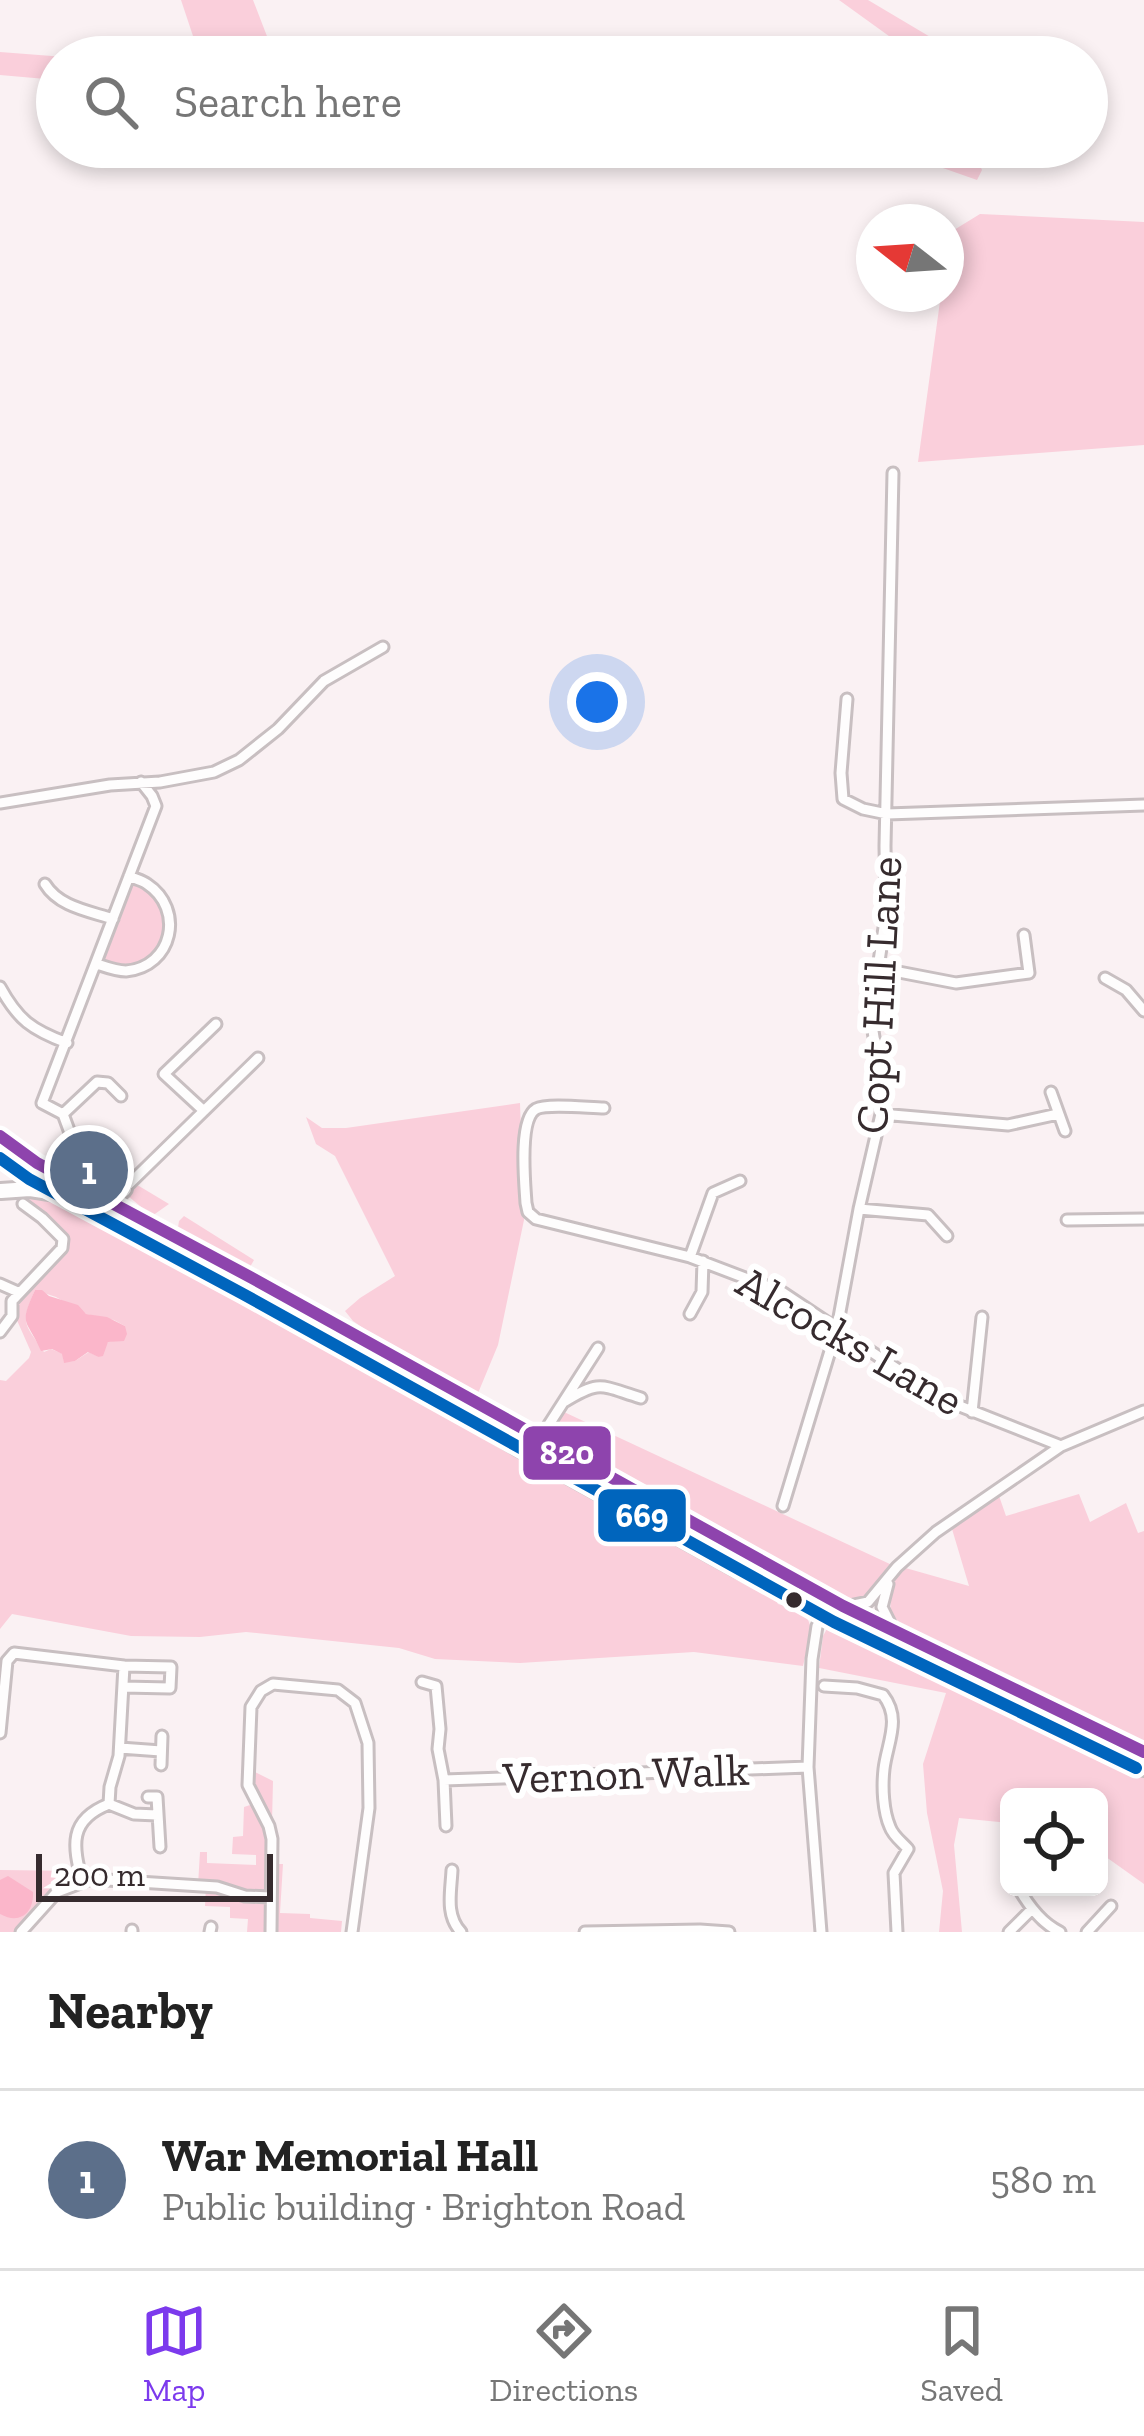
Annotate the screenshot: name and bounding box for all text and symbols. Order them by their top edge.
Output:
search box [36,36,1108,168]
icon: search [78,69,144,135]
text: Search here [174,75,402,129]
north arrow [856,204,964,312]
your location [567,672,627,732]
street label: Copt Hill Lane [845,855,913,1135]
pin: 1 [50,1125,128,1215]
street label: Alcocks Lane [727,1255,973,1427]
line badge: 820 [521,1424,613,1482]
text: 820 [540,1433,594,1472]
line badge: 669 [596,1487,688,1544]
text: 669 [615,1496,669,1535]
unlabelled marker [783,1589,805,1611]
street label: Vernon Walk [501,1743,750,1805]
map controls [1000,1788,1108,1896]
button: locate [1000,1788,1108,1896]
scale bar [36,1848,273,1901]
text: 200 m [54,1855,145,1894]
text: Nearby [48,1980,213,2041]
text: War Memorial Hall [162,2129,538,2183]
text: 1 [79,2156,95,2203]
text: 580 m [990,2156,1096,2203]
text: Public building · Brighton Road [162,2183,685,2230]
tab: Map [141,2298,207,2409]
tab: Directions [489,2298,638,2409]
tab: Saved [920,2298,1003,2409]

